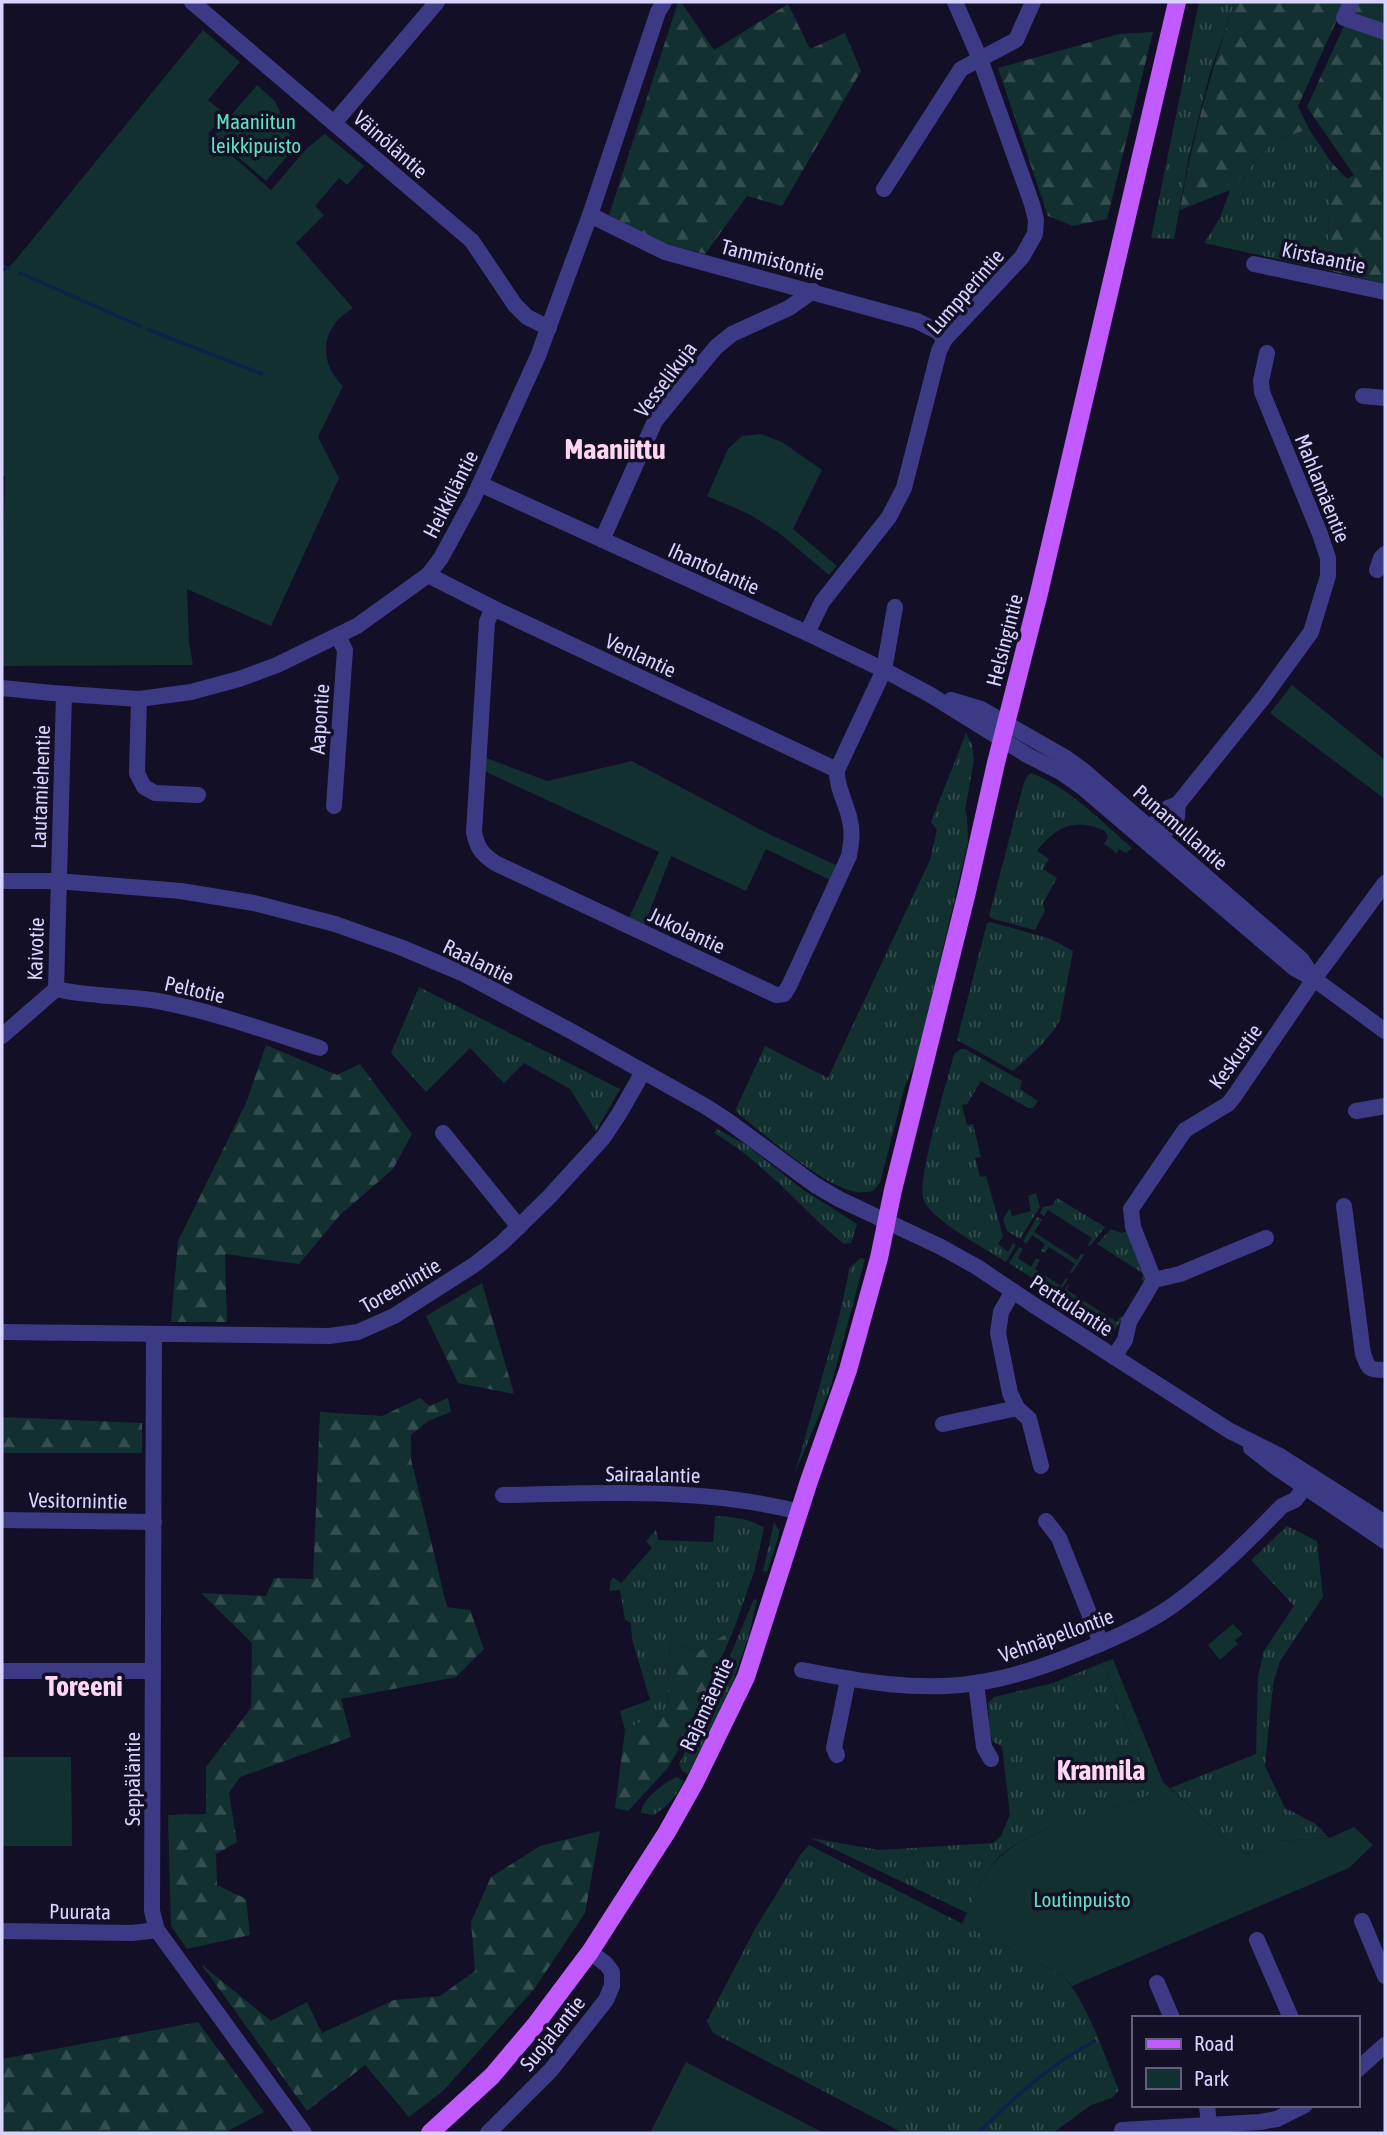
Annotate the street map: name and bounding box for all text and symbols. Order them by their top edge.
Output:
street label: Väinöläntie [349,105,433,183]
park label: Maaniitun leikkipuisto [211,109,301,157]
street label: Tammistontie [719,234,827,284]
street label: Kirstaantie [1280,236,1368,278]
street label: Lumpperintie [922,244,1008,338]
street label: Vesselikuja [629,337,701,421]
street label: Mahlamäentie [1290,430,1356,546]
district label: Maaniittu [565,433,665,465]
street label: Heikkiläntie [418,446,482,542]
street label: Ihantolantie [665,537,763,599]
street label: Helsingintie [981,591,1027,689]
street label: Venlantie [602,628,680,682]
street label: Aapontie [305,683,333,755]
street label: Lautamiehentie [26,725,54,849]
street label: Punamullantie [1129,780,1233,874]
street label: Jukolantie [645,902,729,958]
street label: Kaivotie [22,917,48,981]
street label: Raalantie [440,934,518,988]
street label: Peltotie [162,970,228,1008]
street label: Keskustie [1204,1019,1266,1093]
street label: Toreenintie [356,1252,444,1318]
street label: Perttulantie [1026,1269,1118,1341]
street label: Sairaalantie [605,1461,701,1487]
street label: Vesitornintie [28,1487,128,1513]
street label: Vehnäpellontie [995,1603,1117,1667]
street label: Rajamäentie [674,1654,738,1754]
district label: Toreeni [45,1670,123,1702]
street label: Seppäläntie [120,1732,144,1826]
district label: Krannila [1057,1754,1145,1786]
park label: Loutinpuisto [1033,1887,1131,1911]
street label: Puurata [49,1898,111,1924]
street label: Suojalantie [515,1991,589,2075]
legend [1132,2016,1359,2107]
text: Road [1194,2031,1234,2055]
text: Park [1194,2066,1229,2090]

